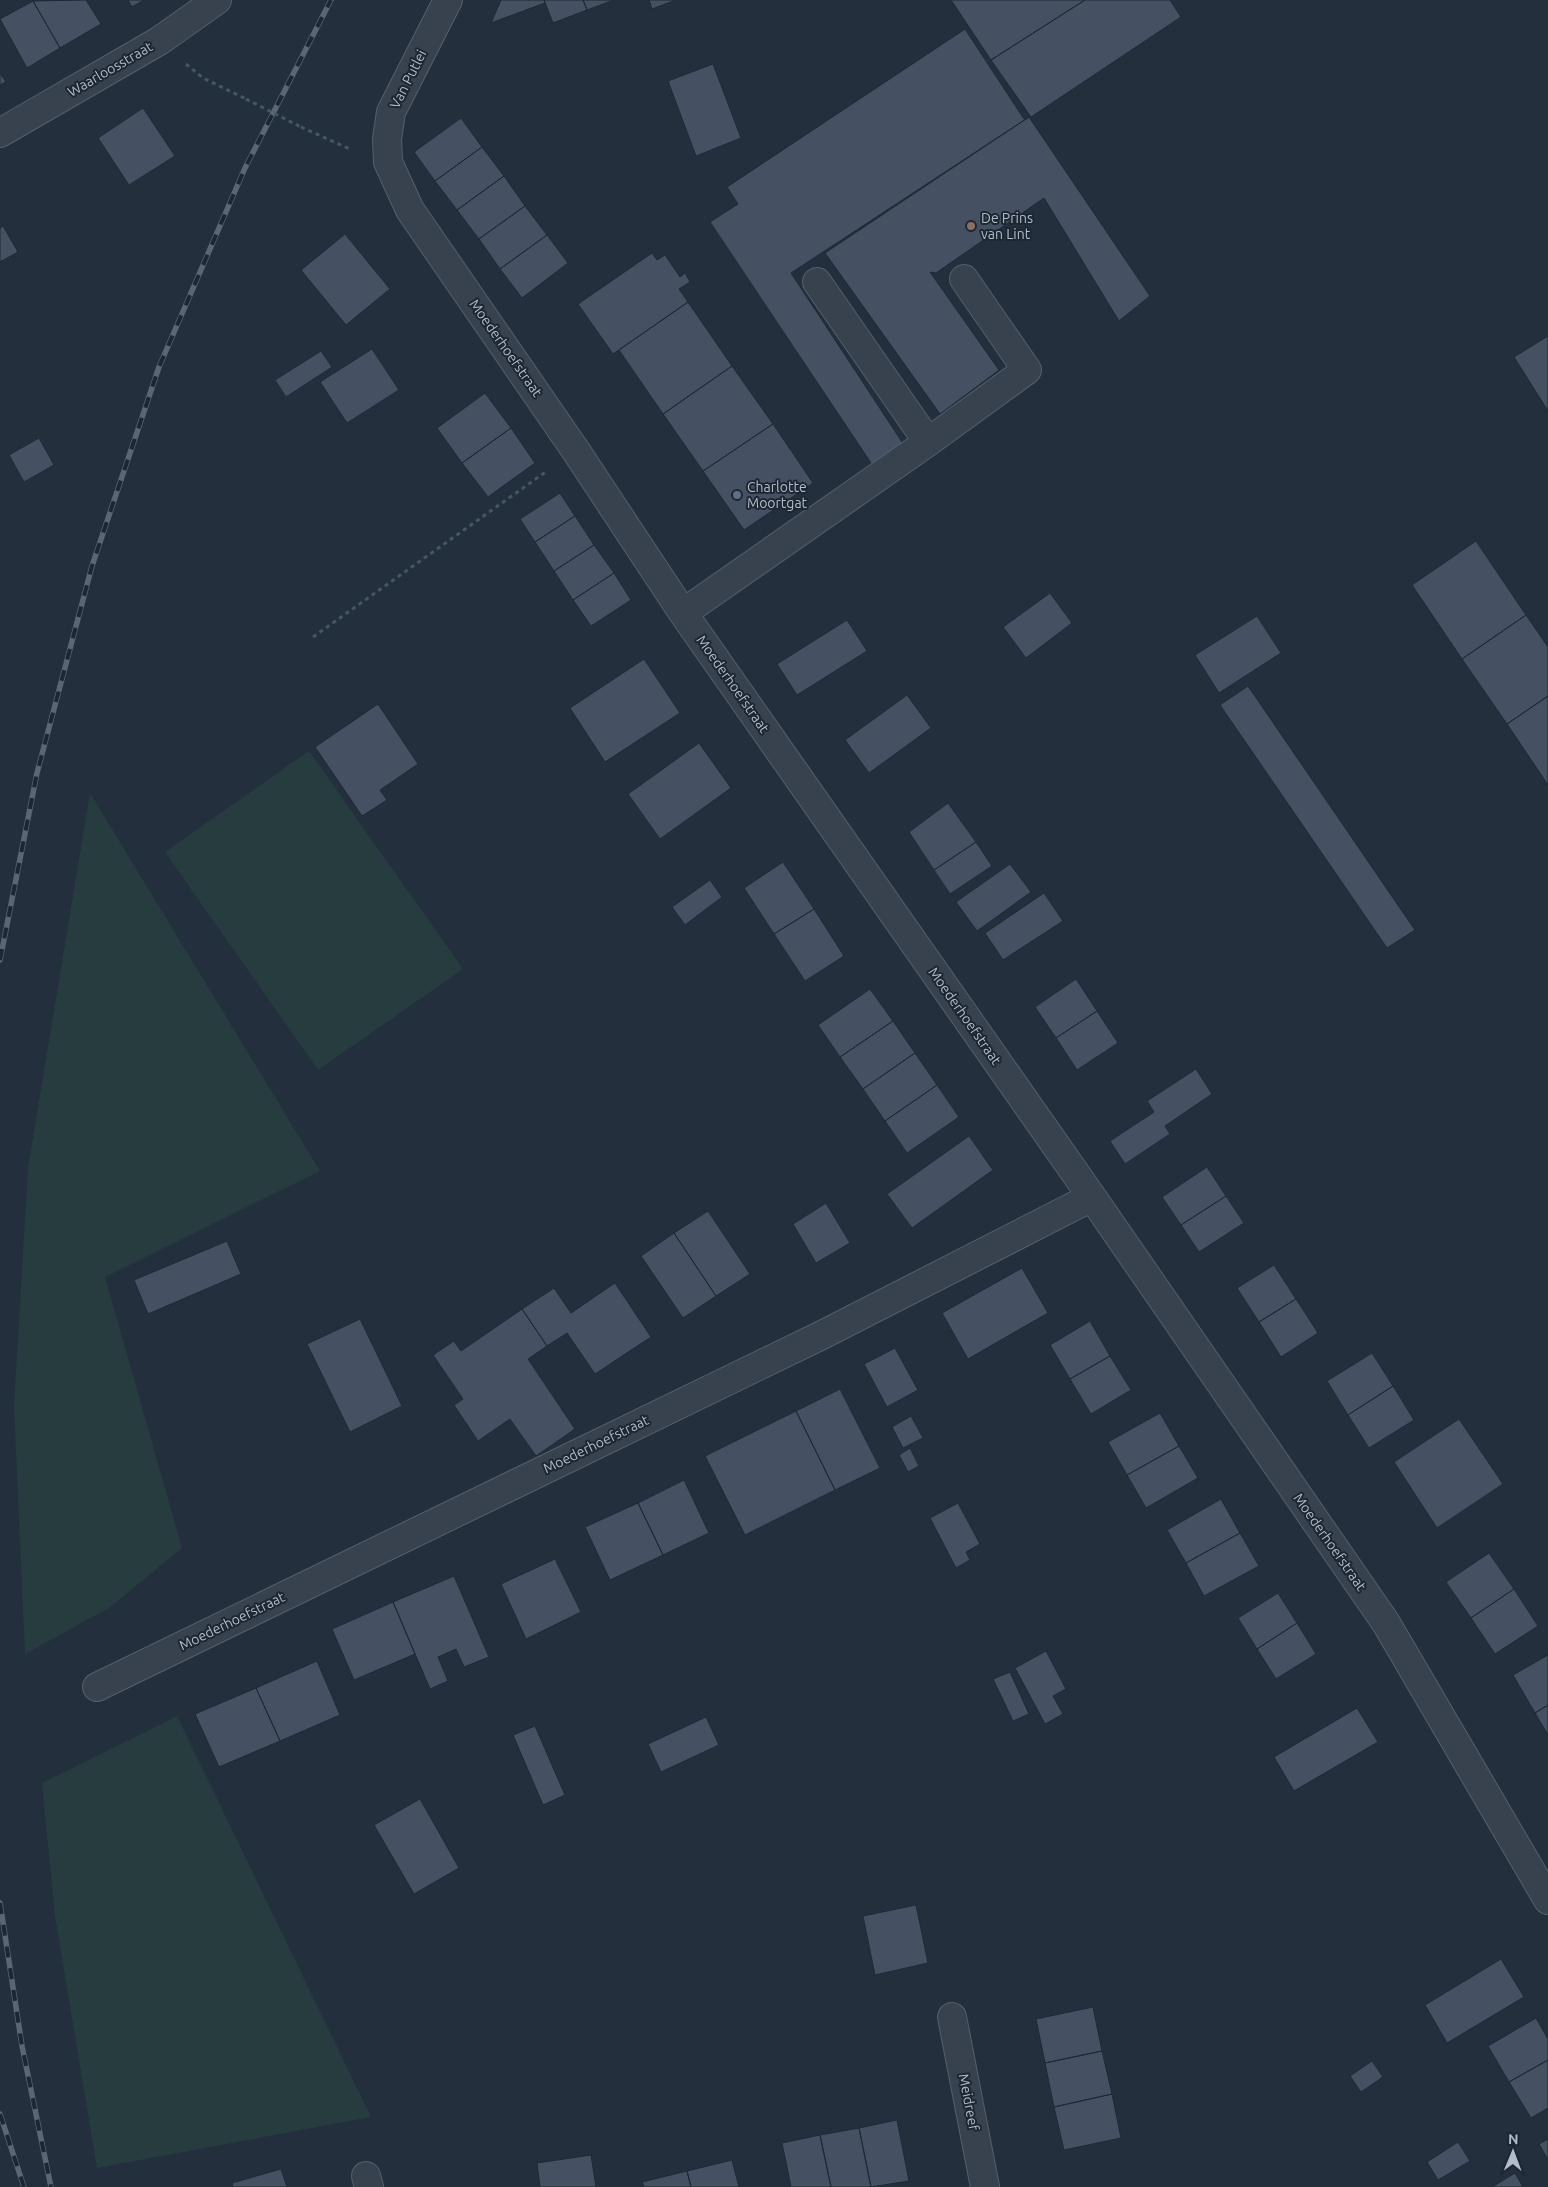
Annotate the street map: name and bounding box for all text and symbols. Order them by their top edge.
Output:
street label: Waarloosstraat [65,38,156,100]
street label: Van Putlei [386,47,430,111]
place label: De Prins van Lint [981,210,1033,242]
marker: De Prins van Lint [965,220,977,232]
street label: Moederhoefstraat [466,296,546,400]
place label: Charlotte Moortgat [747,479,808,511]
marker: Charlotte Moortgat [731,489,743,501]
street label: Moederhoefstraat [693,632,773,736]
street label: Moederhoefstraat [925,964,1005,1068]
street label: Moederhoefstraat [541,1411,652,1476]
street label: Moederhoefstraat [1290,1490,1370,1594]
street label: Moederhoefstraat [177,1588,288,1653]
street label: Meidreef [956,2072,982,2132]
north arrow [1488,2127,1538,2177]
text: N [1508,2131,1519,2147]

